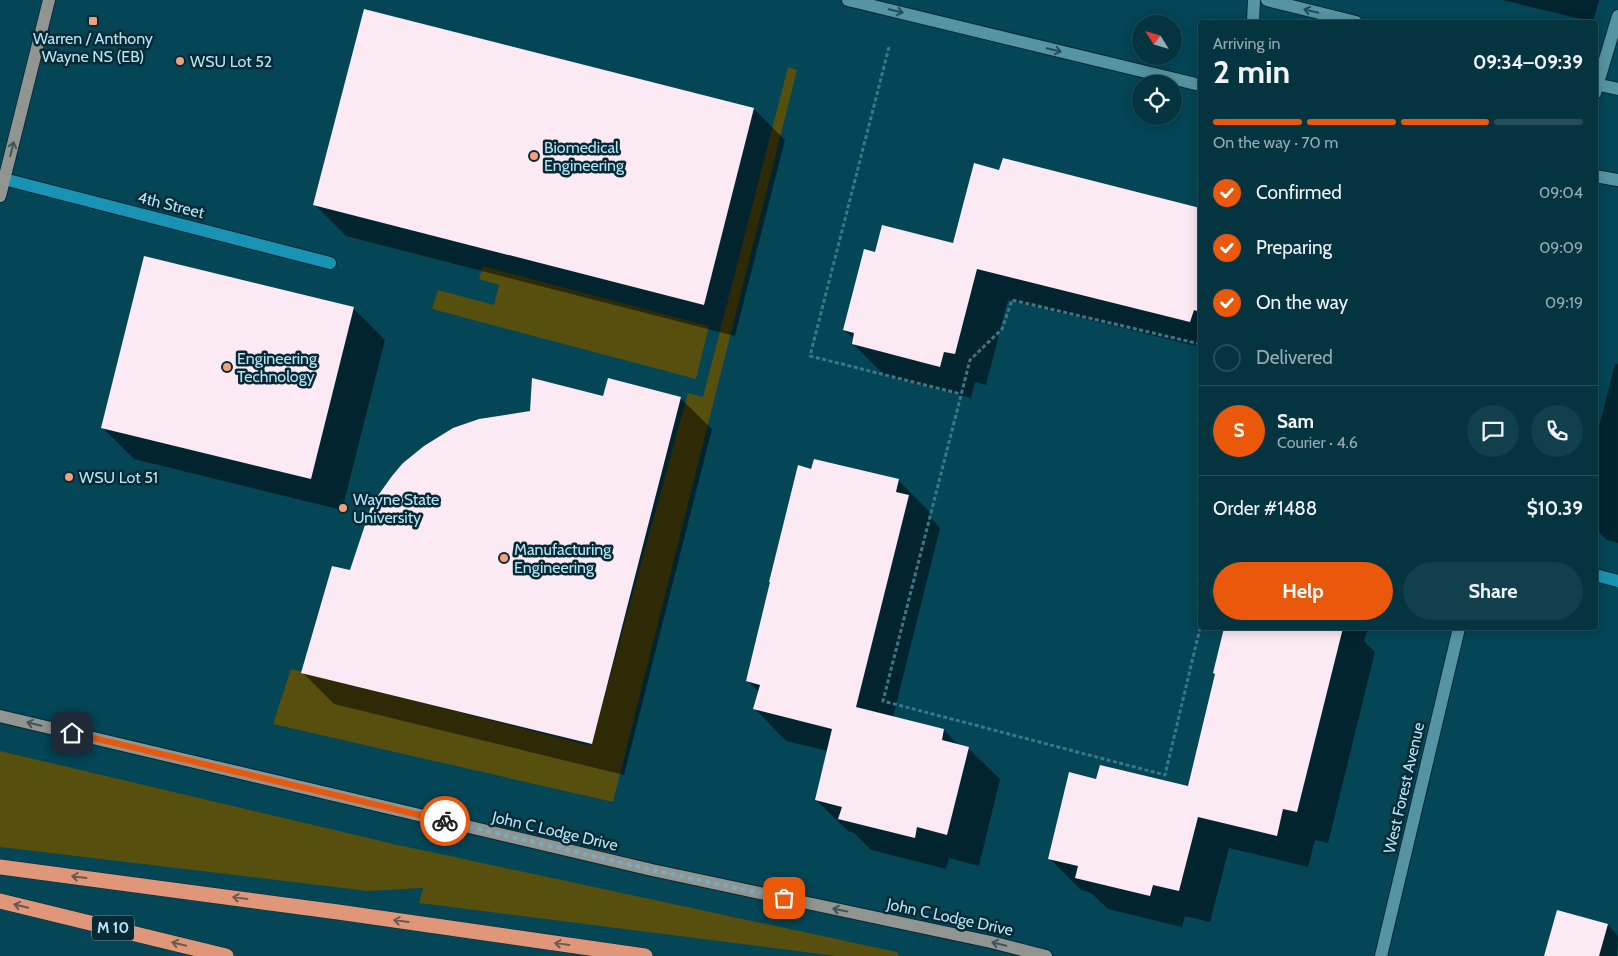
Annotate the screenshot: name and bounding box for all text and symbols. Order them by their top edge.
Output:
one-way arrow [1304,6,1320,15]
one-way arrow [887,7,903,16]
marker: Warren / Anthony Wayne NS (EB) [87,15,99,27]
north arrow [1132,15,1182,65]
map controls [1132,15,1182,125]
place label: Warren / Anthony Wayne NS (EB) [33,29,153,66]
text: Arriving in [1213,34,1280,53]
one-way arrow [1045,46,1061,55]
text: 09:34–09:39 [1473,51,1583,74]
place label: WSU Lot 52 [190,52,272,71]
text: 2 min [1213,52,1290,91]
marker: WSU Lot 52 [174,55,186,67]
button: locate [1132,75,1182,125]
text: On the way · 70 m [1213,133,1338,152]
place label: Biomedical Engineering [544,138,625,175]
one-way arrow [8,141,17,157]
marker: Biomedical Engineering [528,150,540,162]
icon: check [1213,179,1241,207]
text: Confirmed [1256,181,1342,204]
text: 09:04 [1539,183,1583,202]
street label: 4th Street [136,188,207,223]
icon: check [1213,234,1241,262]
text: Preparing [1256,236,1332,259]
text: 09:09 [1539,238,1583,257]
icon: check [1213,289,1241,317]
text: On the way [1256,291,1348,314]
text: 09:19 [1545,293,1583,312]
text: Delivered [1256,346,1333,369]
place label: Engineering Technology [237,349,318,386]
marker: Engineering Technology [221,361,233,373]
button: chat [1467,405,1519,457]
button: phone [1531,405,1583,457]
text: Sam [1277,410,1314,433]
text: S [1233,419,1245,442]
text: Courier · 4.6 [1277,433,1358,452]
place label: WSU Lot 51 [79,468,158,487]
marker: WSU Lot 51 [63,471,75,483]
place label: Wayne State University [353,490,439,527]
text: Order #1488 [1213,497,1317,520]
text: $10.39 [1527,497,1583,520]
marker: Wayne State University [337,502,349,514]
place label: Manufacturing Engineering [514,540,612,577]
marker: Manufacturing Engineering [498,552,510,564]
button: Help [1213,562,1393,620]
button: Share [1403,562,1583,620]
pin [51,712,93,754]
one-way arrow [26,719,42,728]
icon: home [58,719,86,747]
street label: West Forest Avenue [1380,720,1428,856]
courier [420,796,470,846]
icon: bike [431,807,459,835]
street label: John C Lodge Drive [489,807,620,855]
one-way arrow [71,872,87,882]
pin [763,877,805,919]
icon: bag [770,884,798,912]
one-way arrow [232,893,248,903]
street label: John C Lodge Drive [884,894,1015,940]
one-way arrow [13,901,29,910]
one-way arrow [832,905,848,914]
one-way arrow [393,915,409,925]
road number: M 10 [92,916,134,940]
one-way arrow [171,939,187,949]
one-way arrow [554,939,570,949]
one-way arrow [991,939,1007,948]

